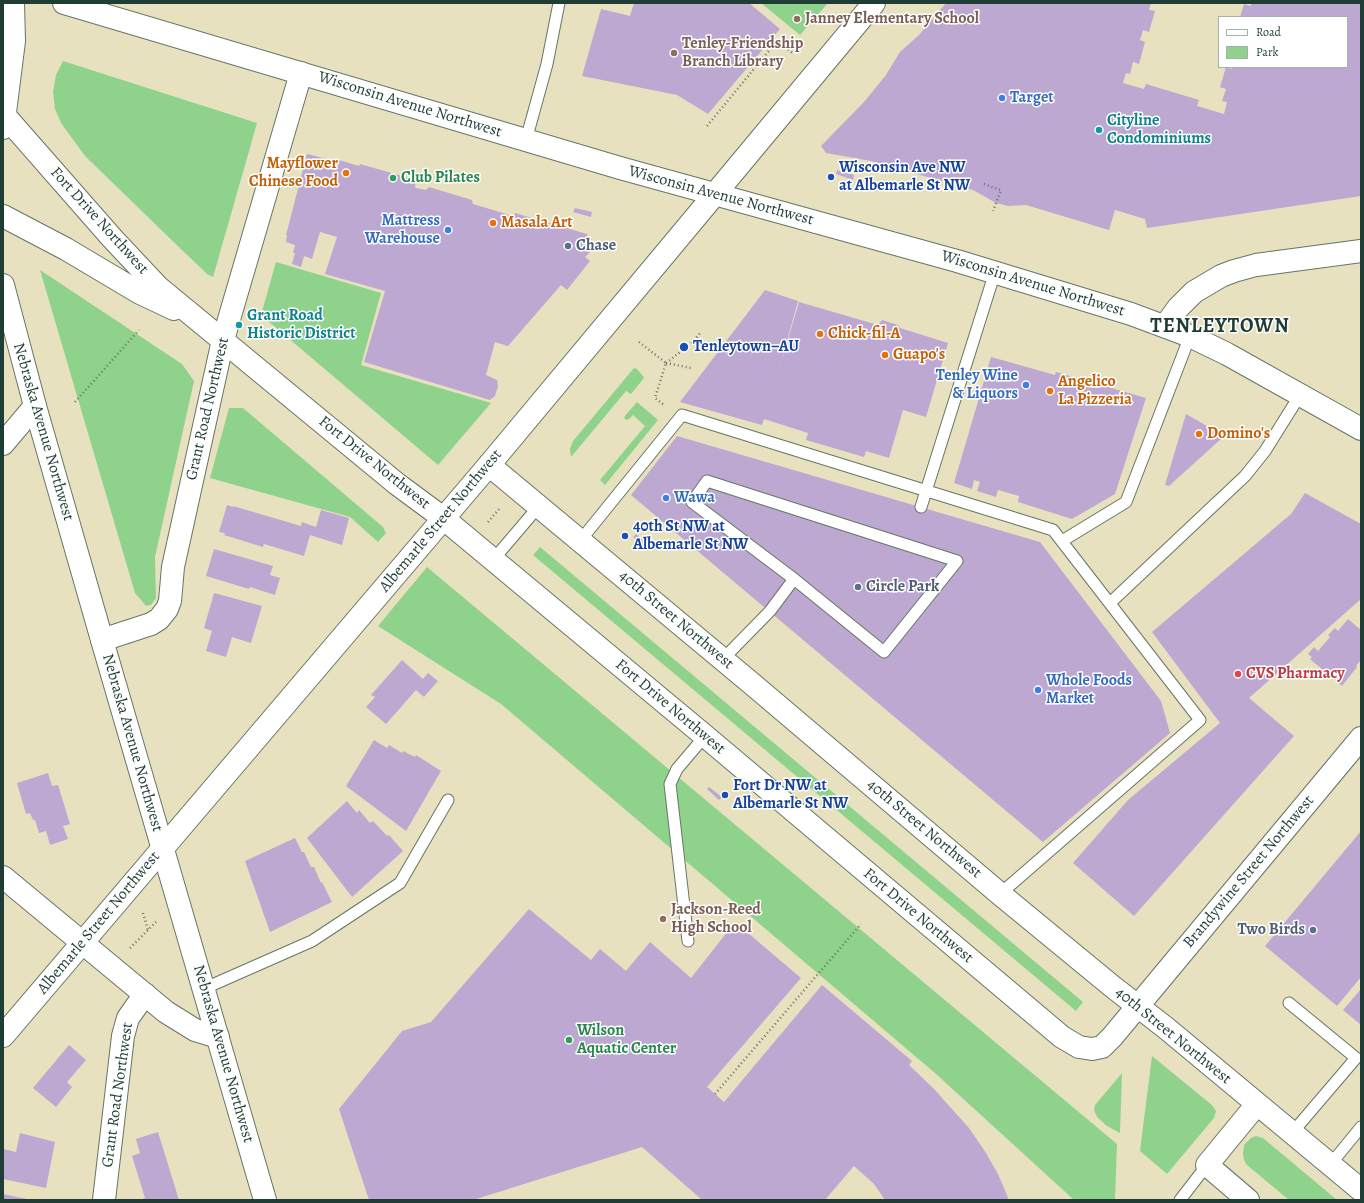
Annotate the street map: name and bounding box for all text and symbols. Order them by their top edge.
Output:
place label: Janney Elementary School [805,9,979,29]
marker: Janney Elementary School [792,14,802,24]
legend [1218,16,1348,68]
text: Road [1256,24,1281,40]
place label: Tenley-Friendship Branch Library [682,34,803,72]
text: Park [1256,44,1279,60]
marker: Tenley-Friendship Branch Library [669,48,679,58]
street label: Wisconsin Avenue Northwest [316,68,504,142]
place label: Target [1010,88,1054,108]
marker: Target [997,93,1007,103]
place label: Cityline Condominiums [1107,111,1211,149]
marker: Cityline Condominiums [1094,125,1104,135]
place label: Mayflower Chinese Food [249,154,338,192]
place label: Wisconsin Ave NW at Albemarle St NW [839,158,970,196]
street label: Wisconsin Avenue Northwest [626,162,816,230]
street label: Fort Drive Northwest [46,163,152,279]
marker: Mayflower Chinese Food [341,168,351,178]
place label: Club Pilates [401,168,480,188]
marker: Wisconsin Ave NW at Albemarle St NW [826,172,836,182]
marker: Club Pilates [388,173,398,183]
place label: Mattress Warehouse [365,211,440,249]
place label: Masala Art [501,213,573,233]
marker: Masala Art [488,218,498,228]
marker: Mattress Warehouse [443,225,453,235]
place label: Chase [576,236,616,256]
marker: Chase [563,241,573,251]
street label: Wisconsin Avenue Northwest [939,247,1127,321]
place label: Grant Road Historic District [247,306,356,344]
district label: TENLEYTOWN [1150,315,1290,339]
marker: Grant Road Historic District [234,320,244,330]
place label: Chick-fil-A [828,324,901,344]
marker: Chick-fil-A [815,329,825,339]
street label: Grant Road Northwest [182,336,234,482]
place label: Tenleytown–AU [693,337,799,357]
street label: Nebraska Avenue Northwest [8,341,78,523]
marker: Tenleytown–AU [678,341,690,353]
place label: Guapo's [893,345,945,365]
marker: Guapo's [880,350,890,360]
place label: Tenley Wine & Liquors [936,366,1018,404]
place label: Angelico La Pizzeria [1058,372,1132,410]
marker: Tenley Wine & Liquors [1021,380,1031,390]
marker: Angelico La Pizzeria [1045,386,1055,396]
street label: Fort Drive Northwest [314,412,434,514]
place label: Domino's [1207,424,1270,444]
marker: Domino's [1194,429,1204,439]
street label: Albemarle Street Northwest [376,446,506,596]
place label: Wawa [674,488,715,508]
marker: Wawa [661,493,671,503]
place label: 40th St NW at Albemarle St NW [633,517,748,555]
marker: 40th St NW at Albemarle St NW [620,531,630,541]
street label: 40th Street Northwest [615,566,737,674]
place label: Circle Park [866,577,939,597]
marker: Circle Park [853,582,863,592]
street label: Nebraska Avenue Northwest [97,652,167,834]
street label: Fort Drive Northwest [611,655,729,759]
place label: CVS Pharmacy [1246,664,1345,684]
marker: CVS Pharmacy [1233,669,1243,679]
place label: Whole Foods Market [1046,671,1132,709]
marker: Whole Foods Market [1033,685,1043,695]
street label: 40th Street Northwest [863,775,985,883]
place label: Fort Dr NW at Albemarle St NW [733,776,848,814]
marker: Fort Dr NW at Albemarle St NW [720,790,730,800]
street label: Brandywine Street Northwest [1179,792,1319,952]
street label: Albemarle Street Northwest [34,848,164,998]
street label: Fort Drive Northwest [859,864,977,968]
place label: Jackson-Reed High School [671,900,761,938]
marker: Jackson-Reed High School [658,914,668,924]
place label: Two Birds [1237,920,1305,940]
marker: Two Birds [1308,925,1318,935]
street label: Nebraska Avenue Northwest [188,963,258,1145]
street label: 40th Street Northwest [1111,983,1235,1089]
street label: Grant Road Northwest [98,1021,138,1169]
place label: Wilson Aquatic Center [577,1021,676,1059]
marker: Wilson Aquatic Center [564,1035,574,1045]

